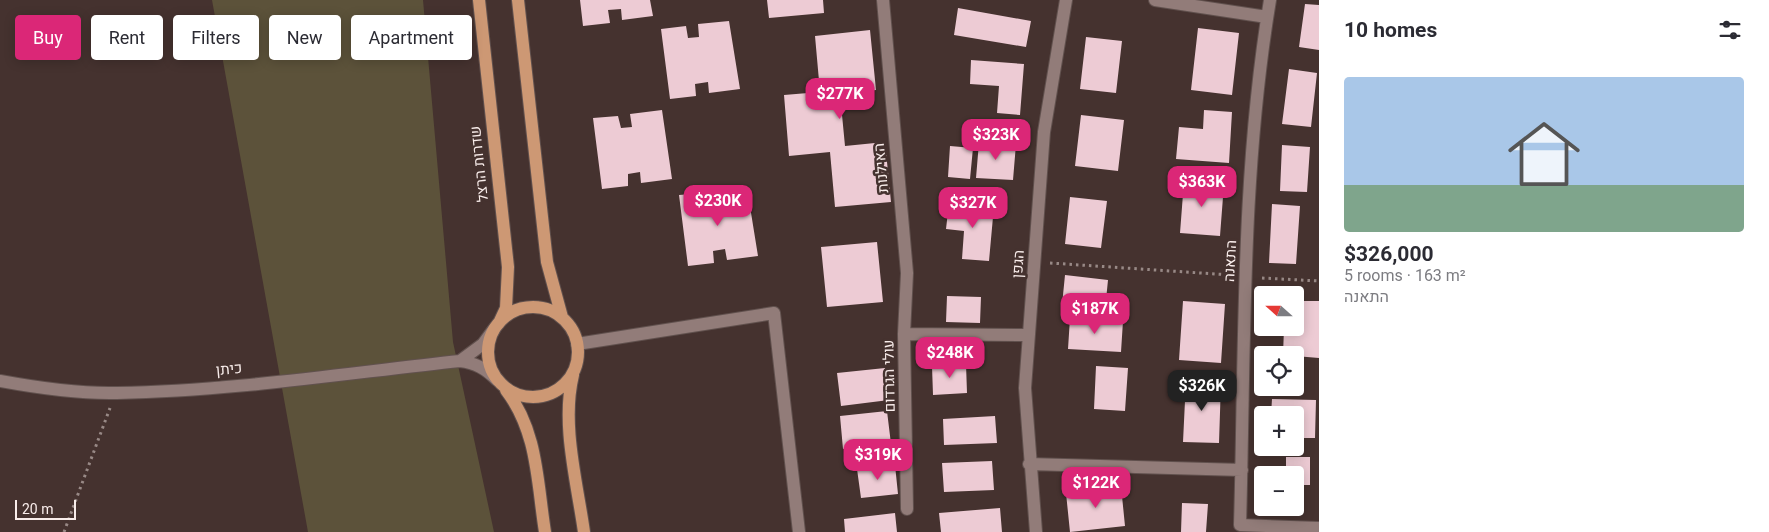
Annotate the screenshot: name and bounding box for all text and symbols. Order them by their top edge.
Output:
chip: Buy [15,15,81,60]
chip: Rent [91,15,163,60]
chip: Filters [173,15,259,60]
chip: New [269,15,341,60]
chip: Apartment [351,15,472,60]
icon: filters [1716,16,1744,44]
text: 10 homes [1344,18,1437,42]
pin: $277K [805,78,875,120]
text: $277K [817,84,863,103]
icon: home [1499,109,1589,199]
pin: $323K [961,119,1031,161]
street label: שדרות הרצל [466,125,492,203]
text: $323K [973,125,1019,144]
street label: האילנות [870,142,892,194]
pin: $363K [1167,166,1237,208]
text: $363K [1179,172,1225,191]
pin: $230K [683,184,753,227]
pin: $327K [938,186,1008,229]
text: $230K [695,191,741,210]
text: $327K [950,193,996,212]
street label: התאנה [1220,240,1240,282]
text: $326,000 [1344,242,1434,266]
street label: הגפן [1008,249,1028,279]
text: 5 rooms · 163 m² [1344,266,1466,285]
north arrow [1254,286,1304,336]
map controls [1254,286,1304,516]
text: התאנה [1344,287,1389,306]
pin: $187K [1060,292,1130,335]
text: $187K [1072,299,1118,318]
pin: $248K [915,336,985,379]
street label: עולי הגרדום [879,339,899,413]
text: $248K [927,343,973,362]
button: locate [1254,346,1304,396]
street label: כיתן [215,359,243,379]
pin: $326K [1167,370,1237,412]
text: $326K [1179,376,1225,395]
button: + [1254,406,1304,456]
pin: $319K [843,438,913,481]
text: $319K [855,445,901,464]
pin: $122K [1061,466,1131,509]
button: − [1254,466,1304,516]
text: $122K [1073,473,1119,492]
scale bar [15,497,76,520]
text: 20 m [22,501,54,517]

